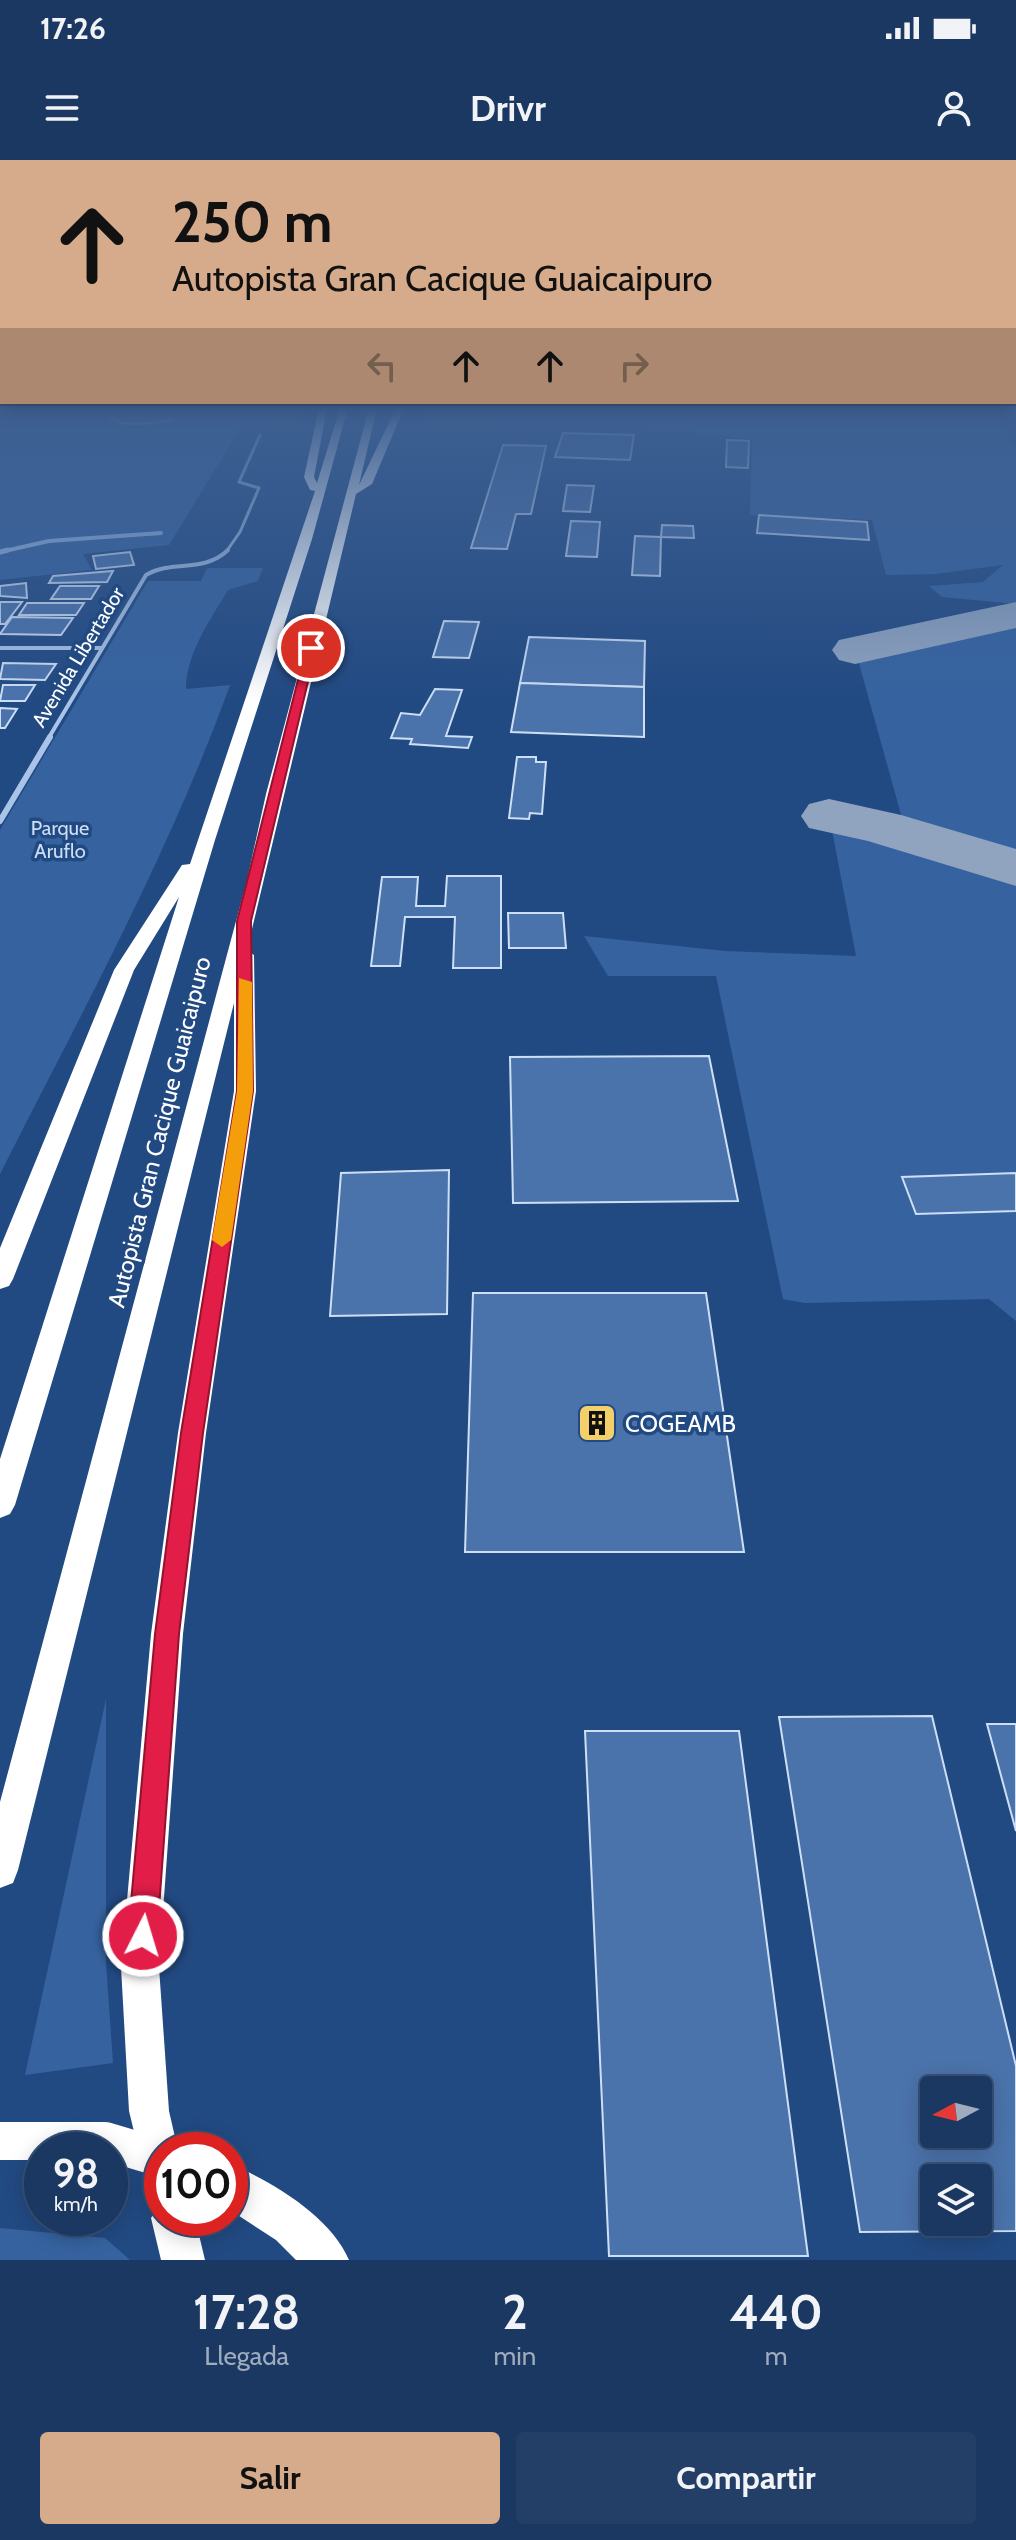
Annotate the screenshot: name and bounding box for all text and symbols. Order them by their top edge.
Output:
text: 17:26 [40,10,106,47]
icon: menu [40,86,84,130]
text: Drivr [470,86,546,130]
icon: person [932,86,976,130]
text: 250 m [172,188,333,256]
icon: ahead [40,192,144,296]
text: Autopista Gran Cacique Guaicaipuro [172,256,713,300]
icon: left [360,344,404,388]
icon: ahead [444,344,488,388]
icon: ahead [528,344,572,388]
icon: right [612,344,656,388]
street label: Avenida Libertador [27,582,130,731]
pin [277,614,345,682]
icon: arrive [289,626,333,670]
park label: Parque Aruflo [31,816,89,863]
street label: Autopista Gran Cacique Guaicaipuro [101,954,217,1310]
building icon: COGEAMB [576,1402,618,1444]
place label: COGEAMB [625,1409,736,1438]
position arrow [101,1894,185,1978]
north arrow [920,2076,992,2148]
map controls [920,2076,992,2236]
speed limit sign: 100 [144,2132,248,2236]
text: 98 [53,2149,99,2198]
button: layers [920,2164,992,2236]
text: km/h [54,2192,98,2216]
text: 17:28 [193,2283,300,2341]
text: 2 [502,2283,528,2341]
text: 440 [729,2283,823,2341]
text: Llegada [204,2340,289,2372]
text: min [493,2340,536,2372]
text: m [765,2340,788,2372]
button: Salir [40,2432,500,2524]
button: Compartir [516,2432,976,2524]

